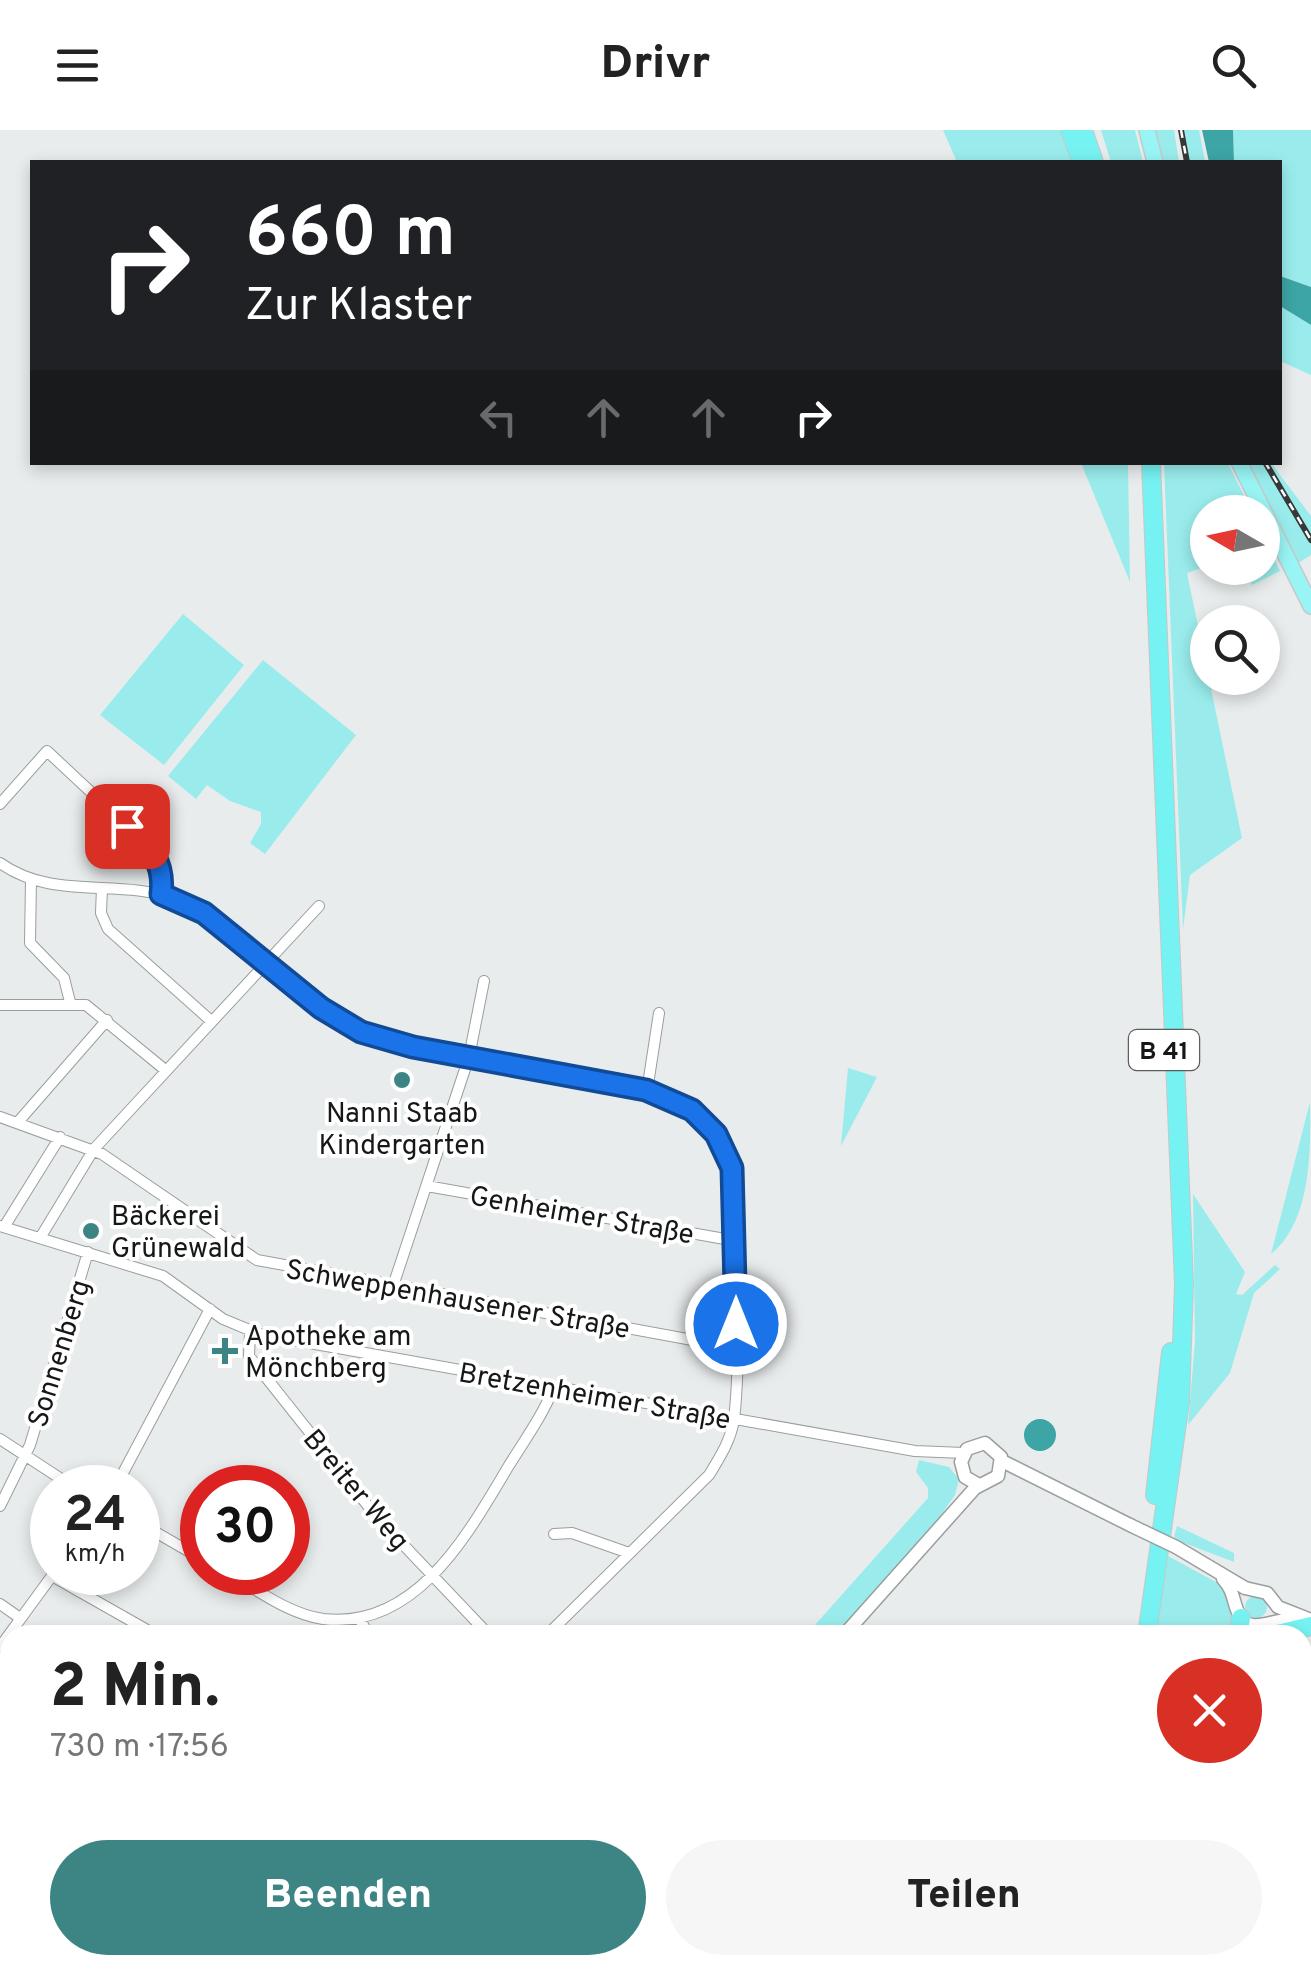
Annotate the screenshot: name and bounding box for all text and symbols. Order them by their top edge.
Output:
text: Drivr [601,37,710,94]
icon: menu [50,38,105,93]
icon: search [1206,38,1261,93]
text: 660 m [245,192,456,281]
icon: right [80,200,210,330]
text: Zur Klaster [245,279,472,336]
icon: left [471,390,526,445]
icon: ahead [576,390,631,445]
icon: ahead [681,390,736,445]
icon: right [786,390,841,445]
north arrow [1190,495,1280,585]
map controls [1190,495,1280,695]
button: search [1190,605,1280,695]
pin [85,784,170,869]
icon: arrive [100,799,155,854]
road number: B 41 [1129,1030,1199,1070]
marker: Nanni Staab Kindergarten [391,1069,413,1091]
place label: Nanni Staab Kindergarten [319,1097,485,1165]
street label: Genheimer Straße [466,1179,696,1254]
place label: Bäckerei Grünewald [111,1200,245,1268]
marker: Bäckerei Grünewald [80,1220,102,1242]
street label: Schweppenhausener Straße [282,1253,632,1349]
position arrow [684,1272,788,1376]
street label: Sonnenberg [21,1276,100,1432]
place label: Apotheke am Mönchberg [245,1320,411,1388]
marker: Apotheke am Mönchberg [214,1340,236,1362]
street label: Bretzenheimer Straße [456,1356,733,1440]
street label: Breiter Weg [293,1423,416,1559]
speed limit sign: 30 [180,1465,310,1595]
text: 24 [64,1486,126,1549]
text: km/h [65,1539,125,1571]
text: 2 Min. [50,1652,220,1728]
button: close [1157,1658,1262,1763]
text: 730 m · 17:56 [50,1728,229,1768]
button: Beenden [50,1840,646,1955]
button: Teilen [666,1840,1262,1955]

